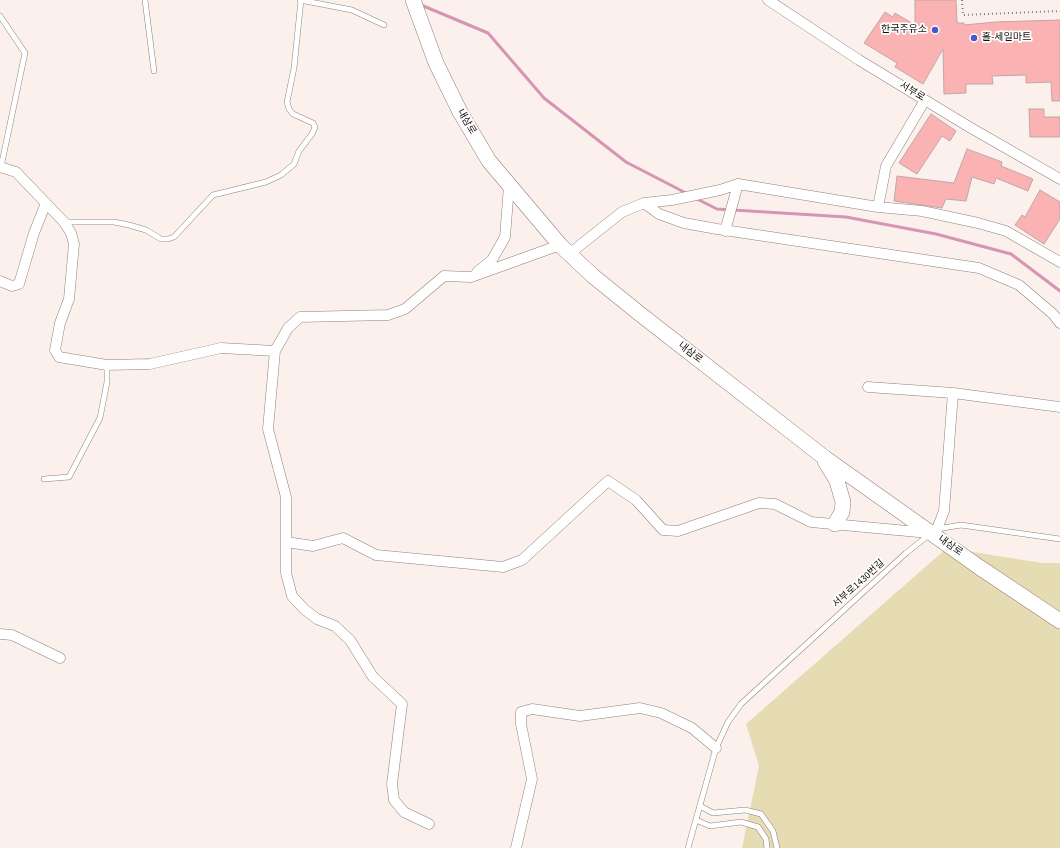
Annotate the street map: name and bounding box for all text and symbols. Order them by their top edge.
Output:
place label: 한국주유소 [881,24,927,36]
marker: 한국주유소 [930,25,940,35]
place label: 홀-세일마트 [982,32,1031,44]
marker: 홀-세일마트 [969,33,979,43]
street label: 서부로 [897,80,927,104]
street label: 내삼로 [454,107,478,137]
street label: 내삼로 [675,340,705,366]
street label: 내삼로 [935,533,965,559]
street label: 서부로1430번길 [831,557,887,611]

